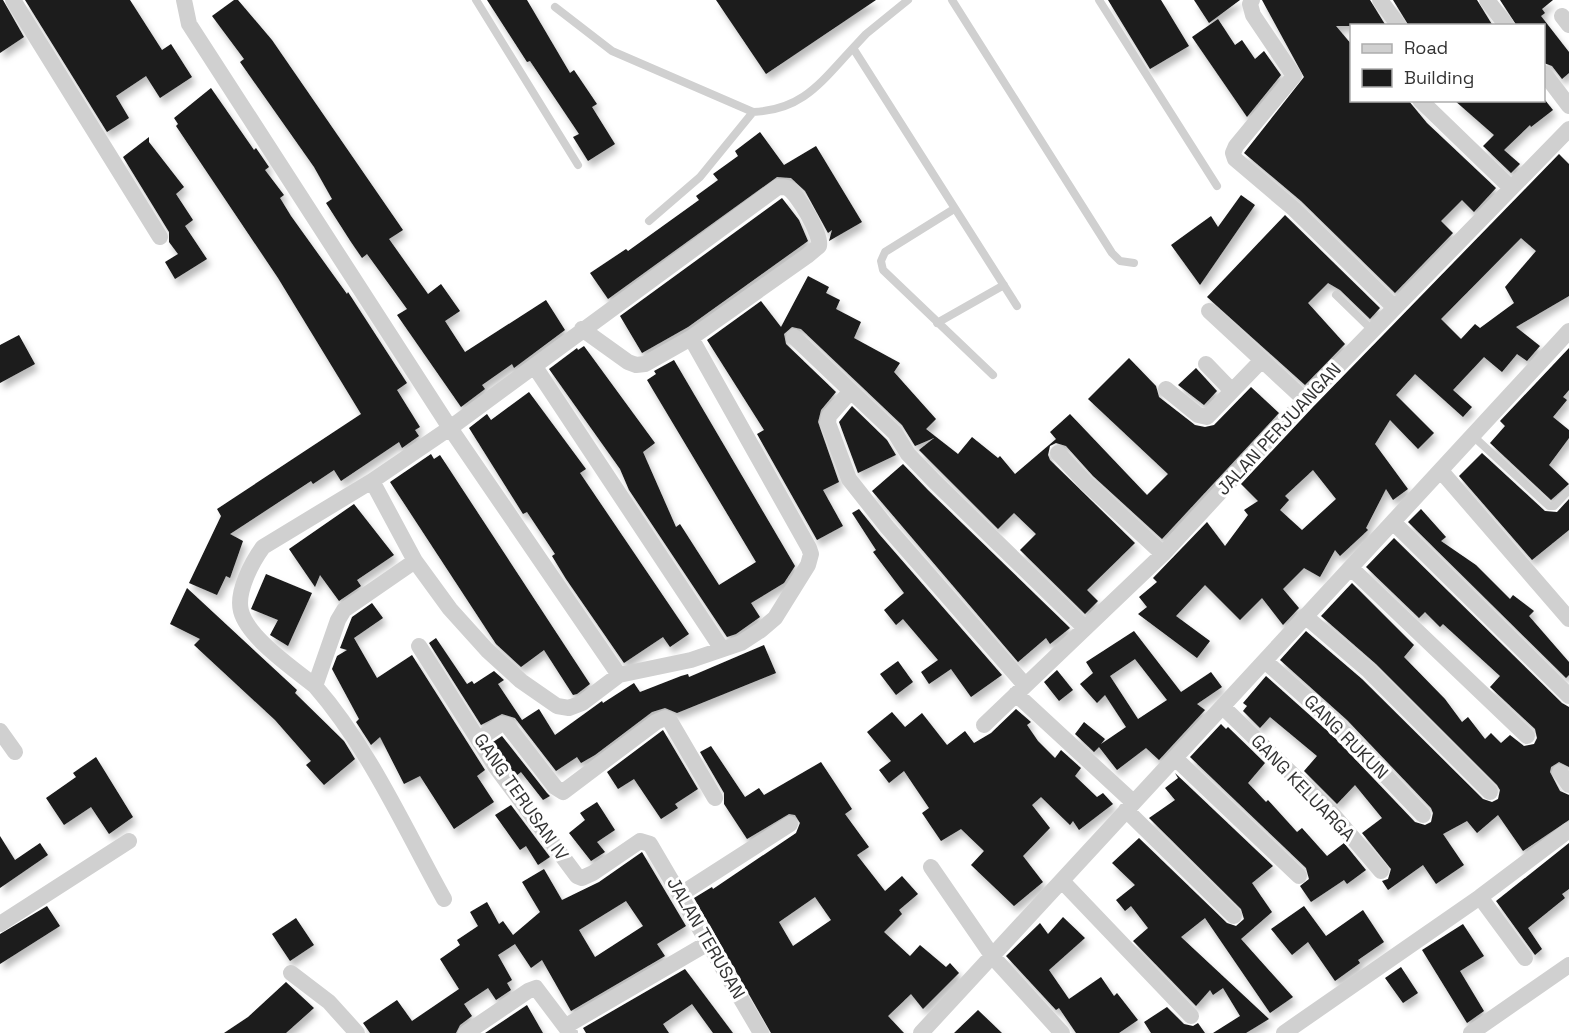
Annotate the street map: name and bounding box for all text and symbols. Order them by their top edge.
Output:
legend [1350,24,1545,102]
text: Road [1404,36,1448,59]
text: Building [1404,66,1474,89]
street label: JALAN PERJUANGAN [1211,358,1346,500]
street label: GANG RUKUN [1299,690,1393,784]
street label: GANG TERUSAN IV [469,729,574,865]
street label: GANG KELUARGA [1246,729,1360,846]
street label: JALAN TERUSAN [662,873,751,1003]

